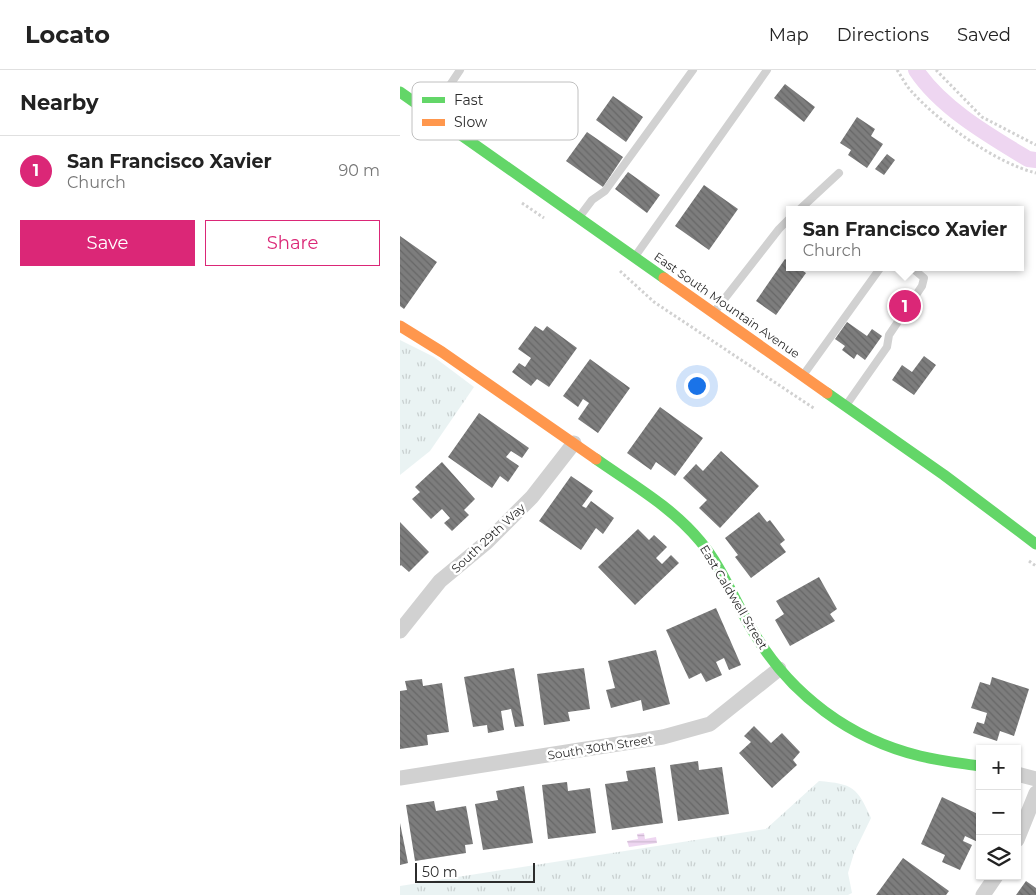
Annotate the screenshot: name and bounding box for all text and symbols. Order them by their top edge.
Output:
text: Locato [25,20,110,49]
text: Map [769,24,809,46]
text: Directions [837,24,929,46]
text: Saved [957,24,1011,46]
legend [412,82,578,140]
text: Nearby [20,90,99,115]
text: Fast [454,91,484,109]
text: Slow [454,113,488,131]
text: San Francisco Xavier [67,150,272,173]
text: 1 [33,161,39,180]
text: 90 m [338,161,380,180]
text: Church [67,173,126,192]
popup [786,206,1024,271]
text: San Francisco Xavier [803,218,1007,241]
button: Save [20,220,195,266]
button: Share [205,220,380,266]
text: Church [803,241,862,260]
street label: East South Mountain Avenue [651,249,803,361]
pin: 1 [889,287,921,325]
your location [684,373,710,399]
street label: South 29th Way [448,500,528,576]
street label: East Caldwell Street [697,542,771,652]
street label: South 30th Street [546,731,654,763]
map controls [976,745,1021,880]
button: + [976,745,1021,790]
button: − [976,790,1021,835]
button: layers [976,835,1021,880]
scale bar [415,860,535,883]
text: 50 m [422,863,458,881]

